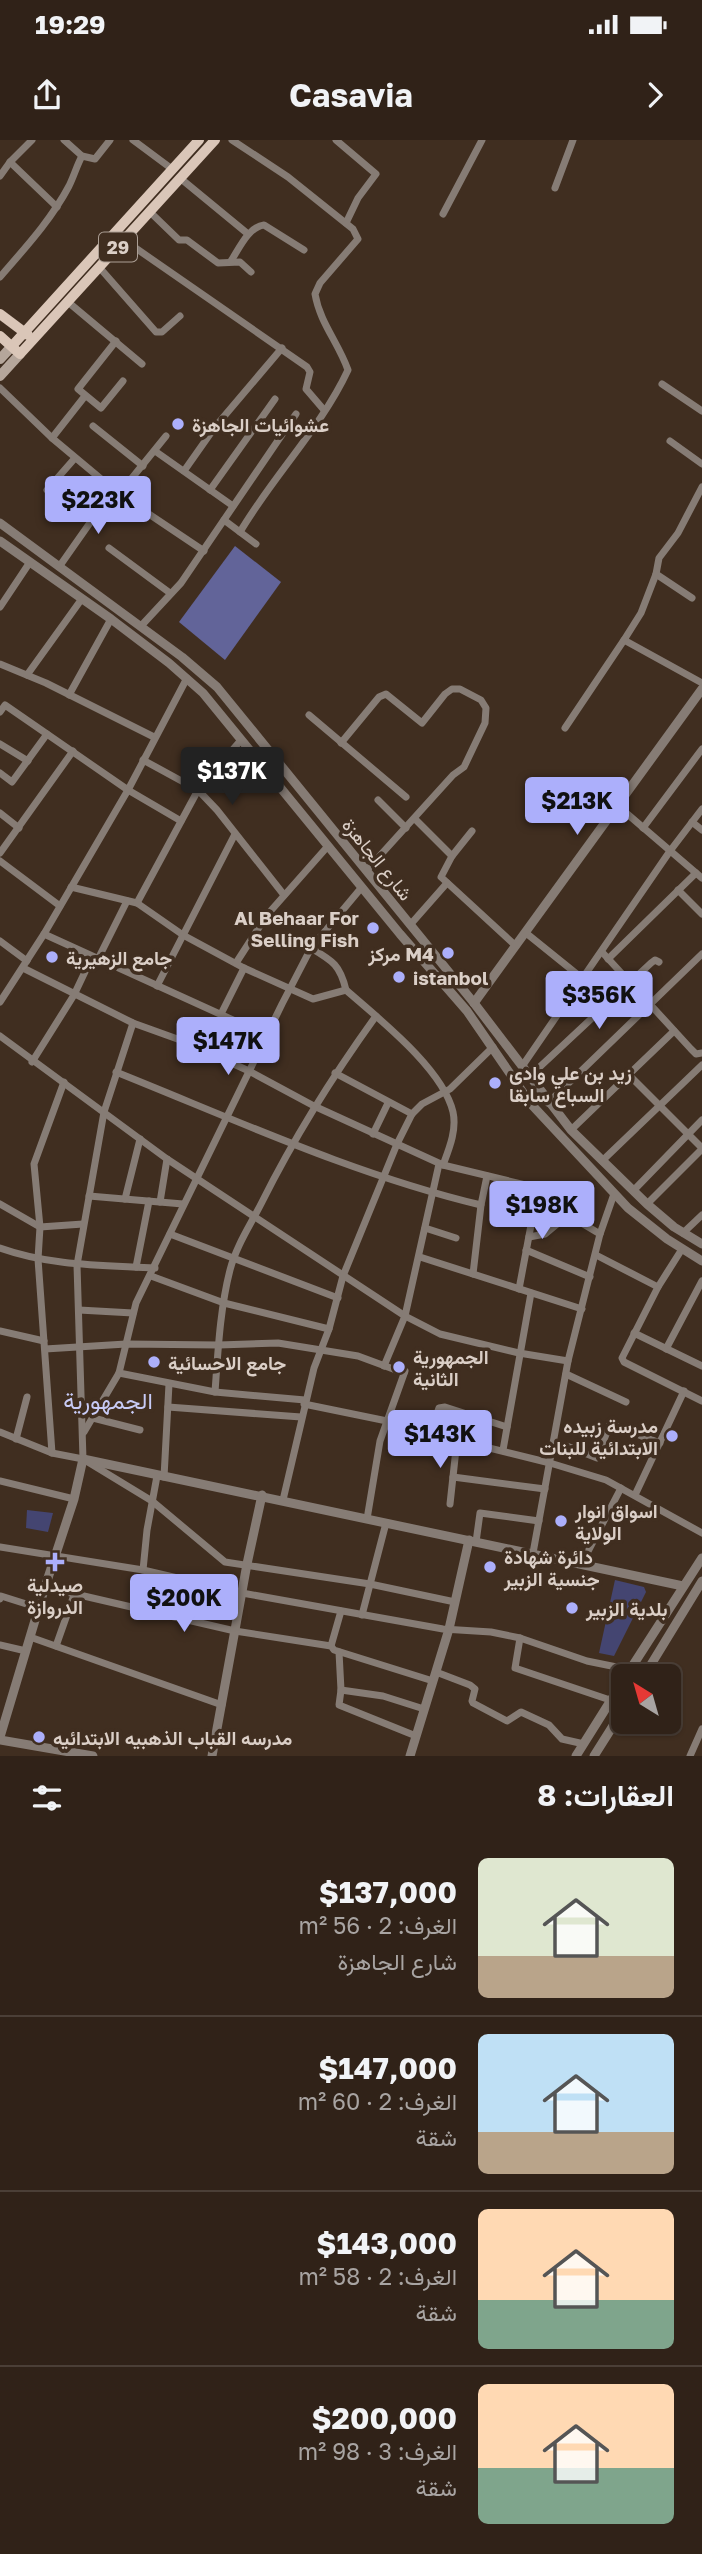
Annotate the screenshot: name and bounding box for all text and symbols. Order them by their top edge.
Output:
text: 19:29 [35,9,106,40]
icon: share [28,76,66,114]
text: Casavia [289,76,413,114]
icon: forward [636,76,674,114]
road number: 29 [99,232,137,262]
place label: عشوائيات الجاهزة [192,413,329,438]
marker: عشوائيات الجاهزة [170,416,186,432]
pin: $223K [49,476,147,536]
text: $223K [61,485,135,513]
pin: $137K [183,748,281,807]
text: $137K [197,756,267,784]
pin: $213K [528,778,626,837]
text: $213K [541,786,613,814]
street label: شارع الجاهزة [336,813,418,906]
place label: Al Behaar For Selling Fish [234,906,360,951]
marker: Al Behaar For Selling Fish [365,920,381,936]
place label: مركز M4 [367,942,434,967]
marker: مركز M4 [440,945,456,961]
place label: جامع الزهيرية [66,946,172,972]
marker: جامع الزهيرية [44,949,60,965]
place label: istanbol [413,966,488,989]
marker: istanbol [391,969,407,985]
pin: $356K [550,972,648,1031]
text: $356K [562,980,636,1008]
pin: $147K [179,1018,277,1077]
text: $147K [193,1026,263,1054]
place label: زيد بن علي وادي السباع سابقا [509,1061,632,1108]
marker: زيد بن علي وادي السباع سابقا [487,1075,503,1091]
pin: $198K [493,1182,591,1241]
text: $198K [505,1190,579,1218]
place label: الجمهورية الثانية [413,1345,489,1391]
place label: جامع الاحسائية [168,1351,286,1377]
marker: جامع الاحسائية [146,1354,162,1370]
marker: الجمهورية الثانية [391,1359,407,1375]
district label: الجمهورية [63,1386,153,1416]
pin: $143K [391,1410,489,1470]
place label: مدرسة زبيده الابتدائية للبنات [539,1414,658,1460]
text: $143K [404,1419,476,1447]
marker: مدرسة زبيده الابتدائية للبنات [664,1428,680,1444]
place label: اسواق انوار الولاية [574,1499,658,1546]
marker: اسواق انوار الولاية [553,1513,569,1529]
place label: دائرة شهادة جنسية الزبير [503,1545,600,1592]
marker: صيدلية الدروازة [47,1554,63,1570]
marker: دائرة شهادة جنسية الزبير [482,1559,498,1575]
place label: صيدلية الدروازة [27,1573,83,1620]
pin: $200K [135,1574,233,1634]
text: $200K [146,1583,222,1611]
place label: بلدية الزبير [585,1597,668,1622]
marker: بلدية الزبير [564,1600,580,1616]
north arrow [611,1664,681,1734]
map controls [611,1664,681,1734]
place label: مدرسه القباب الذهبيه الابتدائيه [53,1726,292,1751]
marker: مدرسه القباب الذهبيه الابتدائيه [31,1729,47,1745]
text: العقارات: 8 [537,1777,674,1813]
icon: filters [28,1779,66,1817]
text: $137,000 [319,1874,457,1910]
icon: home [534,1886,618,1970]
text: الغرف: 2 · 56 m² [299,1911,457,1939]
text: شارع الجاهزة [338,1947,457,1975]
text: $147,000 [318,2050,457,2086]
icon: home [534,2062,618,2146]
text: الغرف: 2 · 60 m² [298,2087,457,2115]
text: شقة [415,2123,457,2151]
text: $143,000 [316,2225,457,2261]
icon: home [534,2237,618,2321]
text: الغرف: 2 · 58 m² [298,2262,457,2290]
text: شقة [415,2298,457,2326]
text: $200,000 [312,2400,457,2436]
icon: home [534,2412,618,2496]
text: الغرف: 3 · 98 m² [298,2437,457,2465]
text: شقة [415,2473,457,2501]

